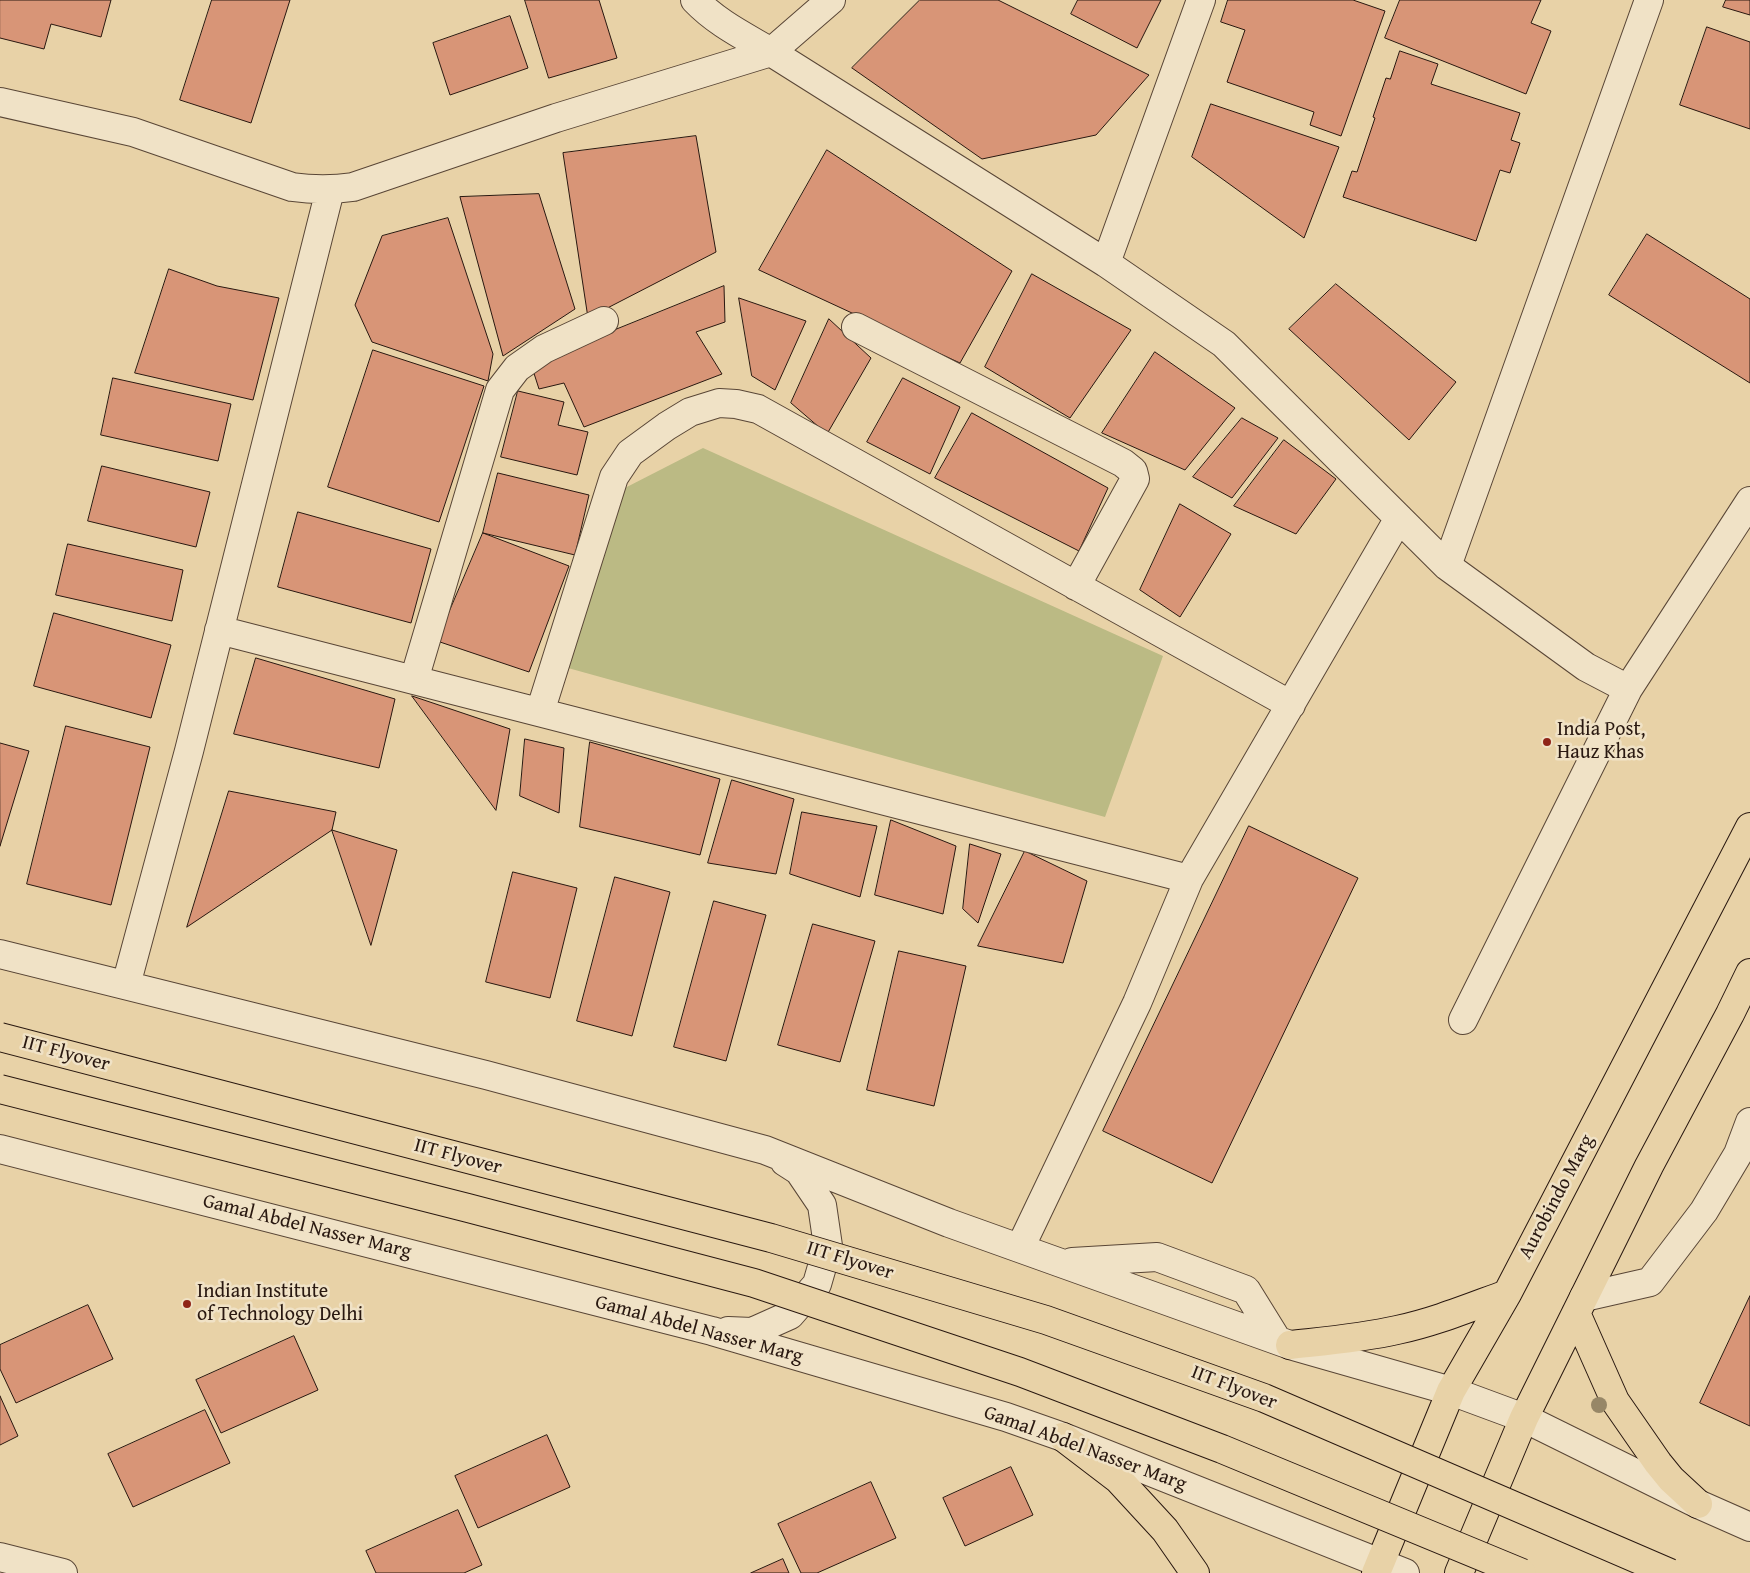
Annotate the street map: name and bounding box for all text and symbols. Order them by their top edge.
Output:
place label: India Post, Hauz Khas [1557,718,1645,765]
marker: India Post, Hauz Khas [1541,736,1553,748]
street label: IIT Flyover [20,1031,112,1077]
street label: Aurobindo Marg [1514,1131,1600,1263]
street label: IIT Flyover [412,1134,504,1180]
street label: Gamal Abdel Nasser Marg [200,1189,414,1265]
street label: IIT Flyover [804,1236,896,1286]
place label: Indian Institute of Technology Delhi [197,1280,363,1327]
street label: Gamal Abdel Nasser Marg [592,1291,806,1369]
marker: Indian Institute of Technology Delhi [181,1298,193,1310]
street label: IIT Flyover [1188,1361,1280,1415]
street label: Gamal Abdel Nasser Marg [980,1401,1190,1497]

